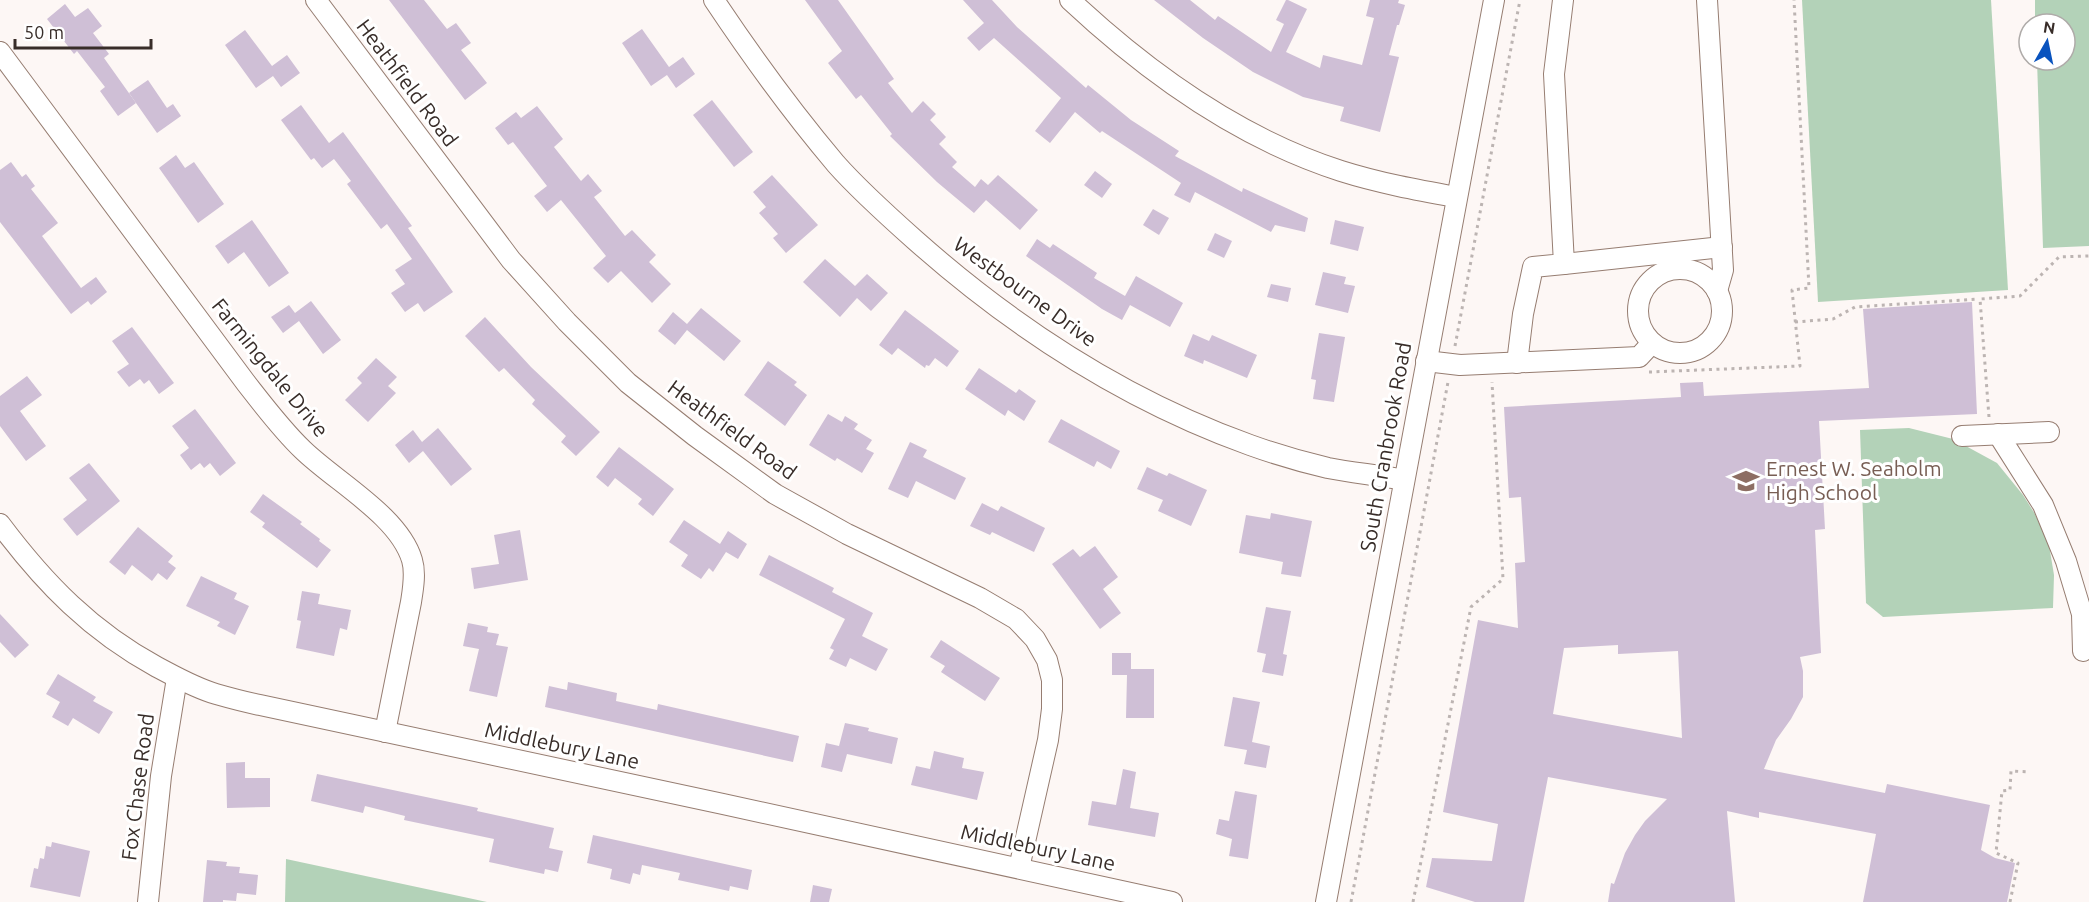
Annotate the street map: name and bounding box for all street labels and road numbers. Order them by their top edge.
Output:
street label: Heathfield Road [352,14,463,151]
street label: Westbourne Drive [950,231,1102,351]
street label: Farmingdale Drive [208,293,334,441]
street label: South Cranbrook Road [1355,340,1415,554]
street label: Heathfield Road [664,375,802,484]
street label: Fox Chase Road [116,712,158,862]
street label: Middlebury Lane [483,717,642,773]
street label: Middlebury Lane [959,819,1118,875]

